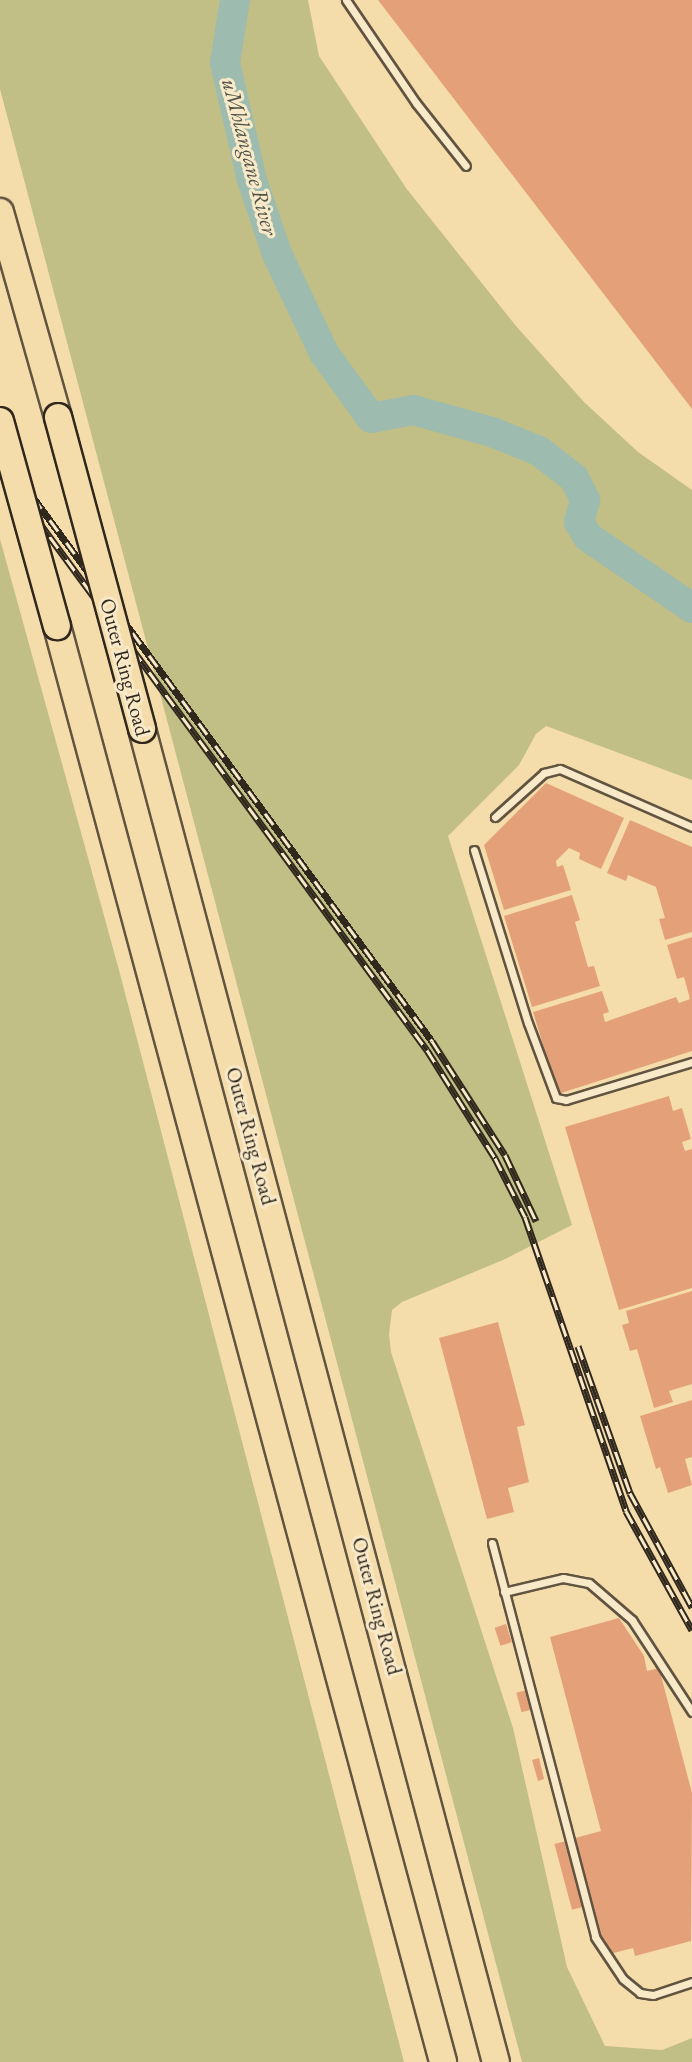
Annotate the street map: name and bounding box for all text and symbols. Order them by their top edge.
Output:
water label: uMhlangane River [216,76,284,238]
street label: Outer Ring Road [95,595,155,739]
street label: Outer Ring Road [221,1064,281,1208]
street label: Outer Ring Road [347,1534,407,1678]

